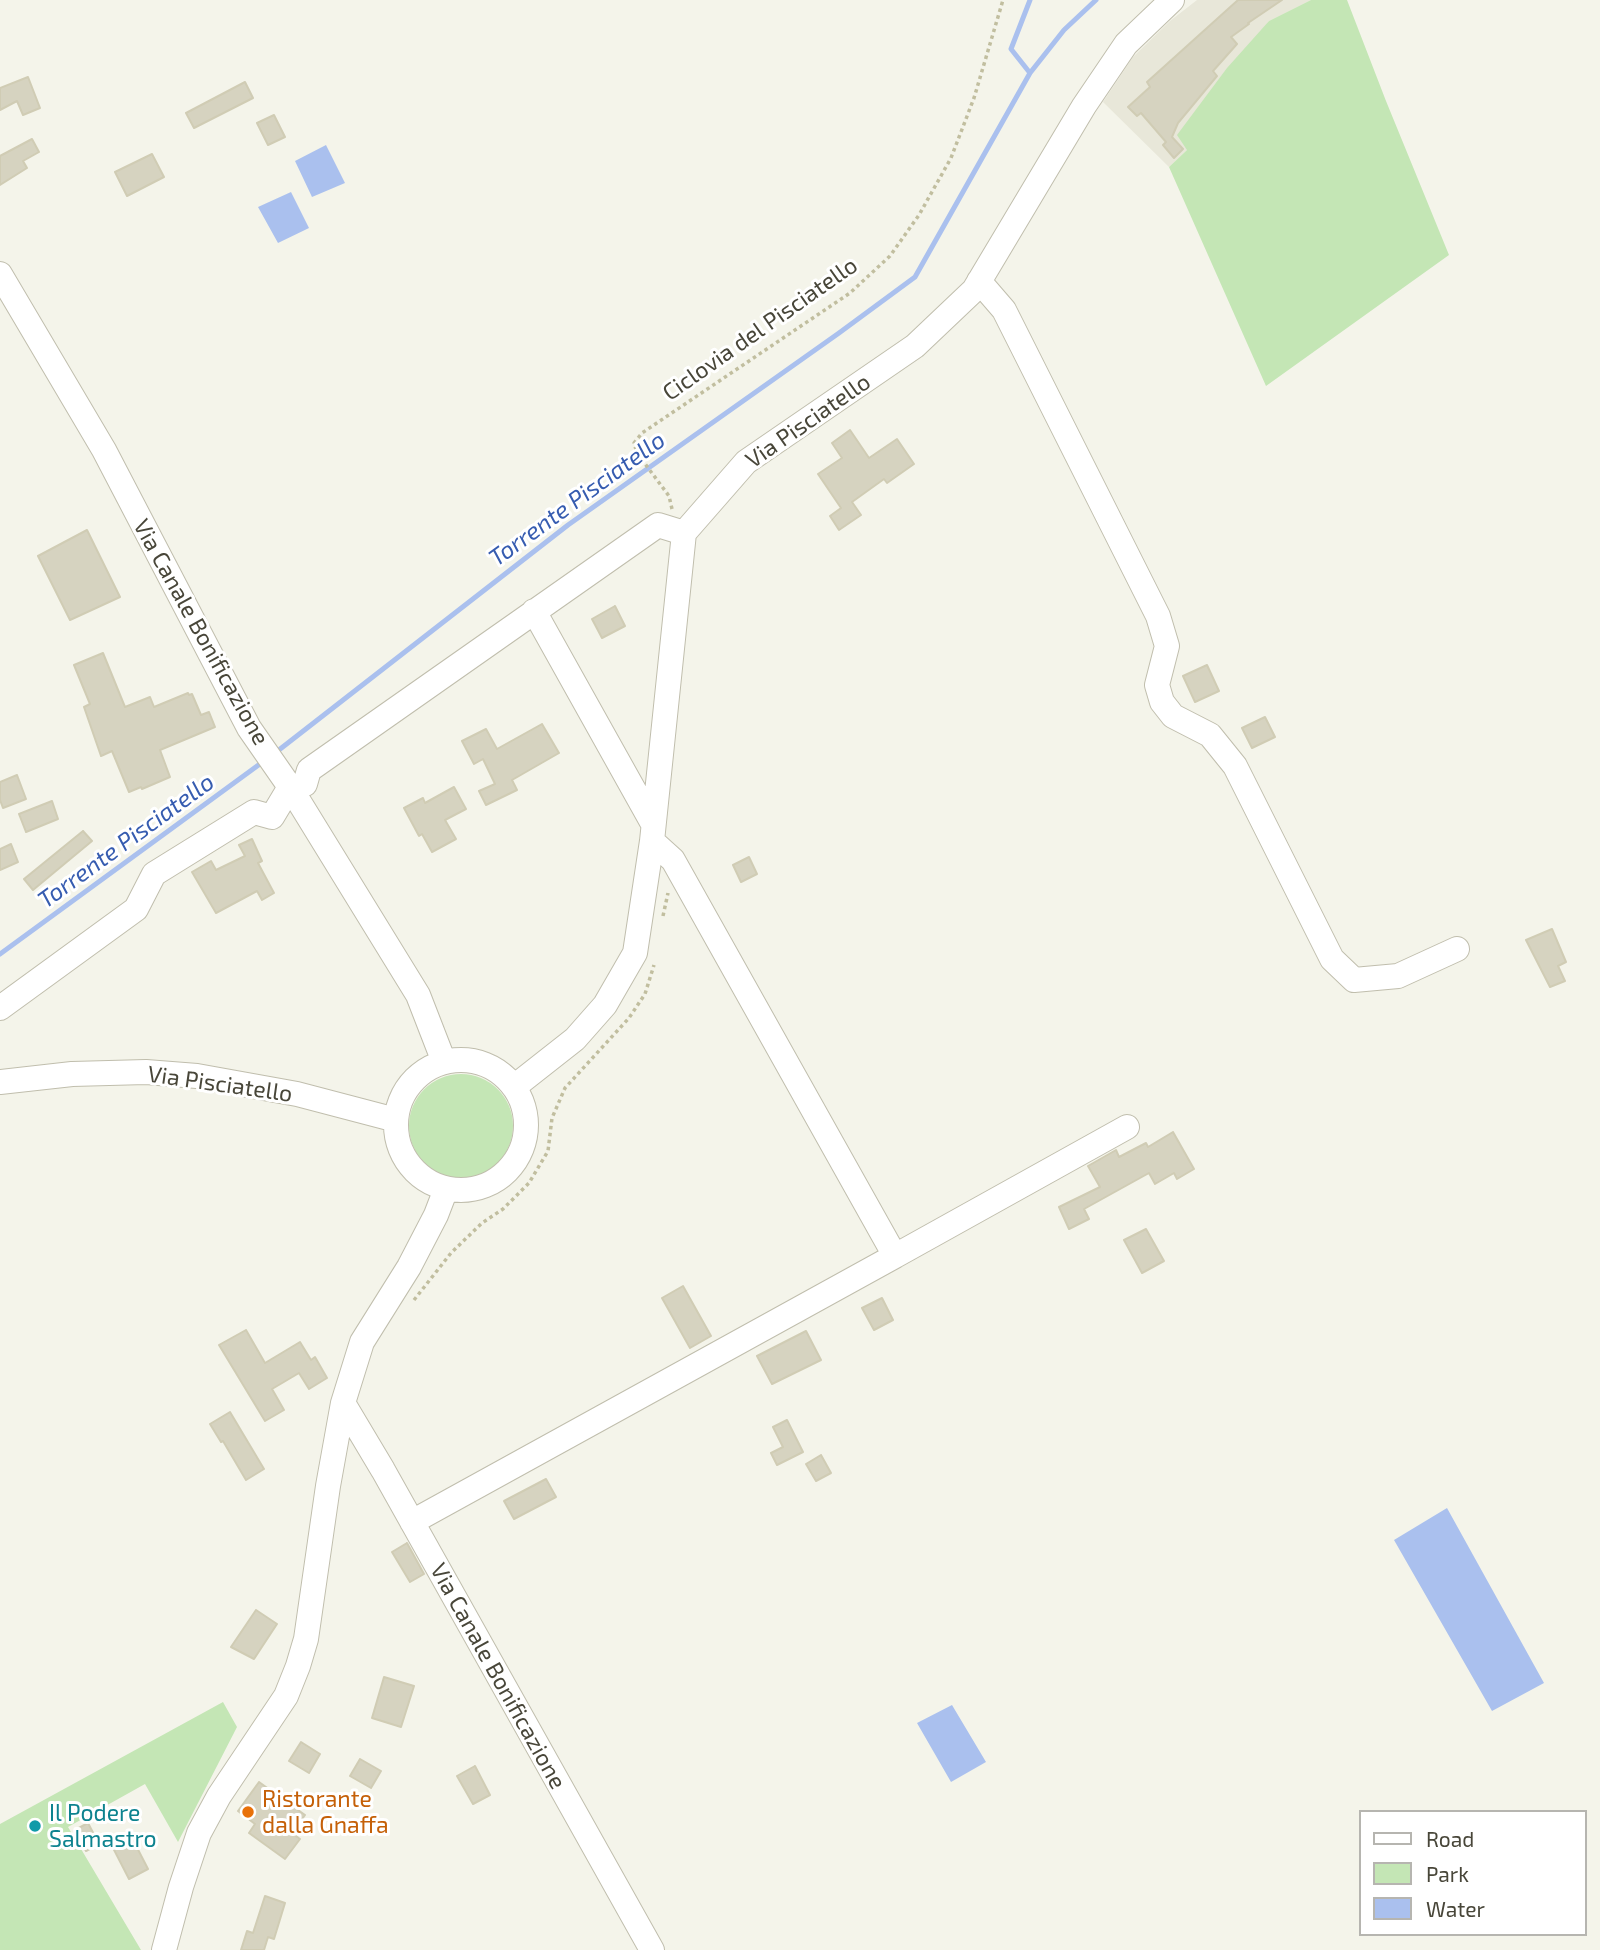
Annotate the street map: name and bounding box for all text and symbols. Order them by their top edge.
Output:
street label: Ciclovia del Pisciatello [657,251,863,407]
street label: Via Pisciatello [740,368,876,474]
water label: Torrente Pisciatello [483,425,671,573]
street label: Via Canale Bonificazione [127,514,275,750]
water label: Torrente Pisciatello [32,767,220,915]
street label: Via Pisciatello [146,1060,294,1108]
street label: Via Canale Bonificazione [424,1558,572,1794]
place label: Ristorante dalla Gnaffa [262,1785,389,1839]
place label: Il Podere Salmastro [49,1799,157,1853]
marker: Ristorante dalla Gnaffa [240,1804,256,1820]
legend [1358,1810,1586,1936]
marker: Il Podere Salmastro [27,1818,43,1834]
text: Road [1426,1826,1474,1851]
text: Park [1426,1861,1469,1886]
text: Water [1426,1896,1485,1921]

